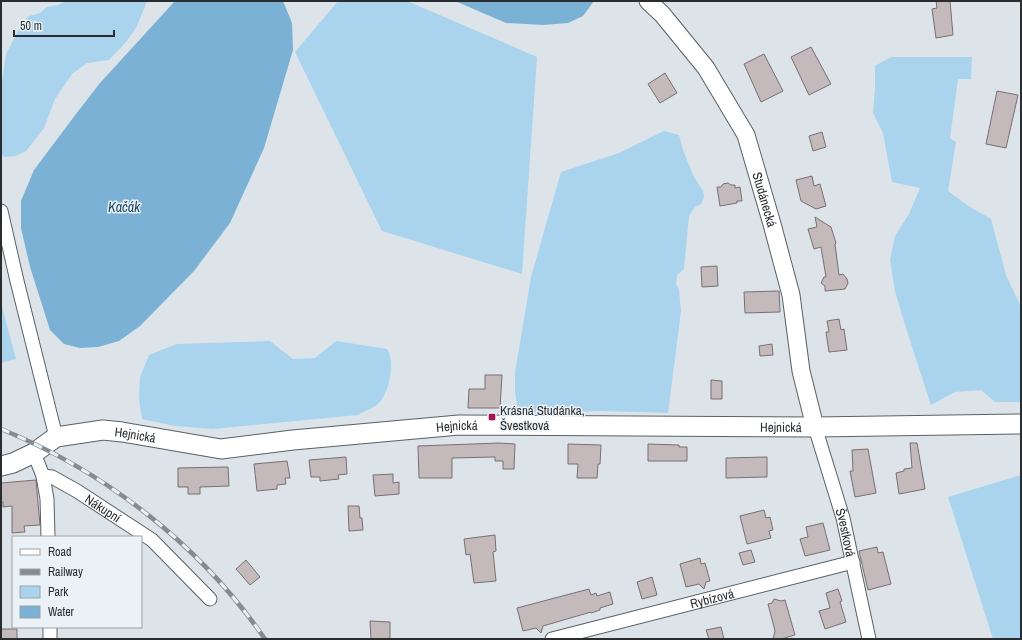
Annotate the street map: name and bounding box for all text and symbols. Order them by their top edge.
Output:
scale bar [14,12,114,38]
text: 50 m [20,18,42,34]
street label: Studánecká [748,170,780,229]
water label: Kačák [108,198,141,216]
place label: Krásná Studánka, Švestková [500,402,585,434]
marker: Krásná Studánka, Švestková [487,412,497,422]
street label: Hejnická [435,417,478,436]
street label: Hejnická [760,419,802,436]
street label: Hejnická [114,423,157,447]
street label: Nákupní [82,491,125,527]
street label: Švestková [832,506,859,559]
legend [12,536,142,628]
text: Road [48,544,72,560]
text: Railway [48,564,83,580]
text: Park [48,584,68,600]
street label: Rybízová [688,585,736,612]
text: Water [48,604,75,620]

